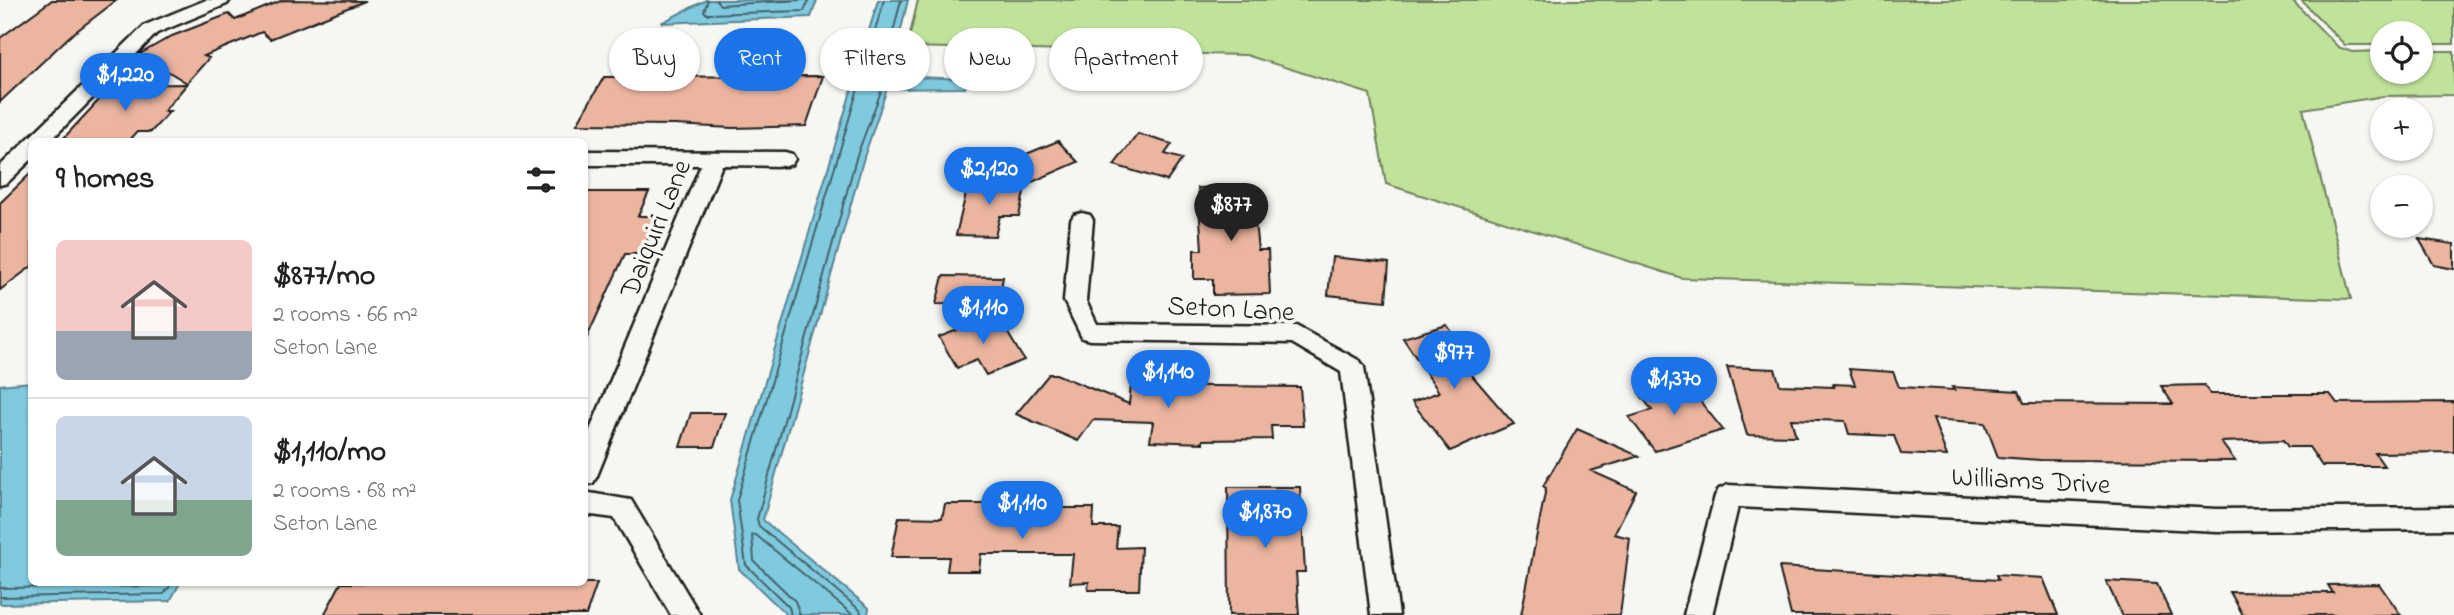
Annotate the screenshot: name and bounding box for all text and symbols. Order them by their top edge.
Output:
map controls [2370,21,2433,238]
button: locate [2370,21,2433,84]
chip: Buy [609,28,700,91]
chip: Rent [714,28,806,91]
chip: Filters [820,28,930,91]
chip: New [944,28,1035,91]
chip: Apartment [1049,28,1203,91]
pin: $1,220 [68,54,182,113]
text: $1,220 [96,59,154,92]
button: + [2370,98,2433,161]
pin: $2,120 [932,148,1046,207]
text: $2,120 [960,153,1018,186]
street label: Daiquiri Lane [611,154,704,306]
text: 9 homes [56,158,154,202]
icon: filters [522,161,560,199]
button: − [2370,175,2433,238]
pin: $877 [1190,184,1272,243]
text: $877 [1210,189,1252,222]
text: $877/mo [273,255,375,299]
icon: home [112,268,196,352]
pin: $1,110 [926,286,1040,346]
street label: Seton Lane [1166,287,1296,334]
text: $1,110 [958,292,1008,325]
text: 2 rooms · 66 m² [273,299,418,332]
text: Seton Lane [273,332,377,365]
pin: $977 [1413,332,1495,391]
text: $977 [1434,337,1474,370]
pin: $1,140 [1111,350,1225,410]
text: $1,140 [1142,356,1194,389]
pin: $1,370 [1617,358,1731,417]
text: $1,370 [1647,363,1701,396]
text: $1,110/mo [273,431,386,475]
icon: home [112,444,196,528]
street label: Williams Drive [1950,458,2112,507]
text: 2 rooms · 68 m² [273,475,416,508]
pin: $1,110 [965,482,1079,541]
text: $1,110 [997,487,1047,520]
pin: $1,870 [1208,490,1322,550]
text: $1,870 [1238,496,1292,529]
text: Seton Lane [273,508,377,541]

